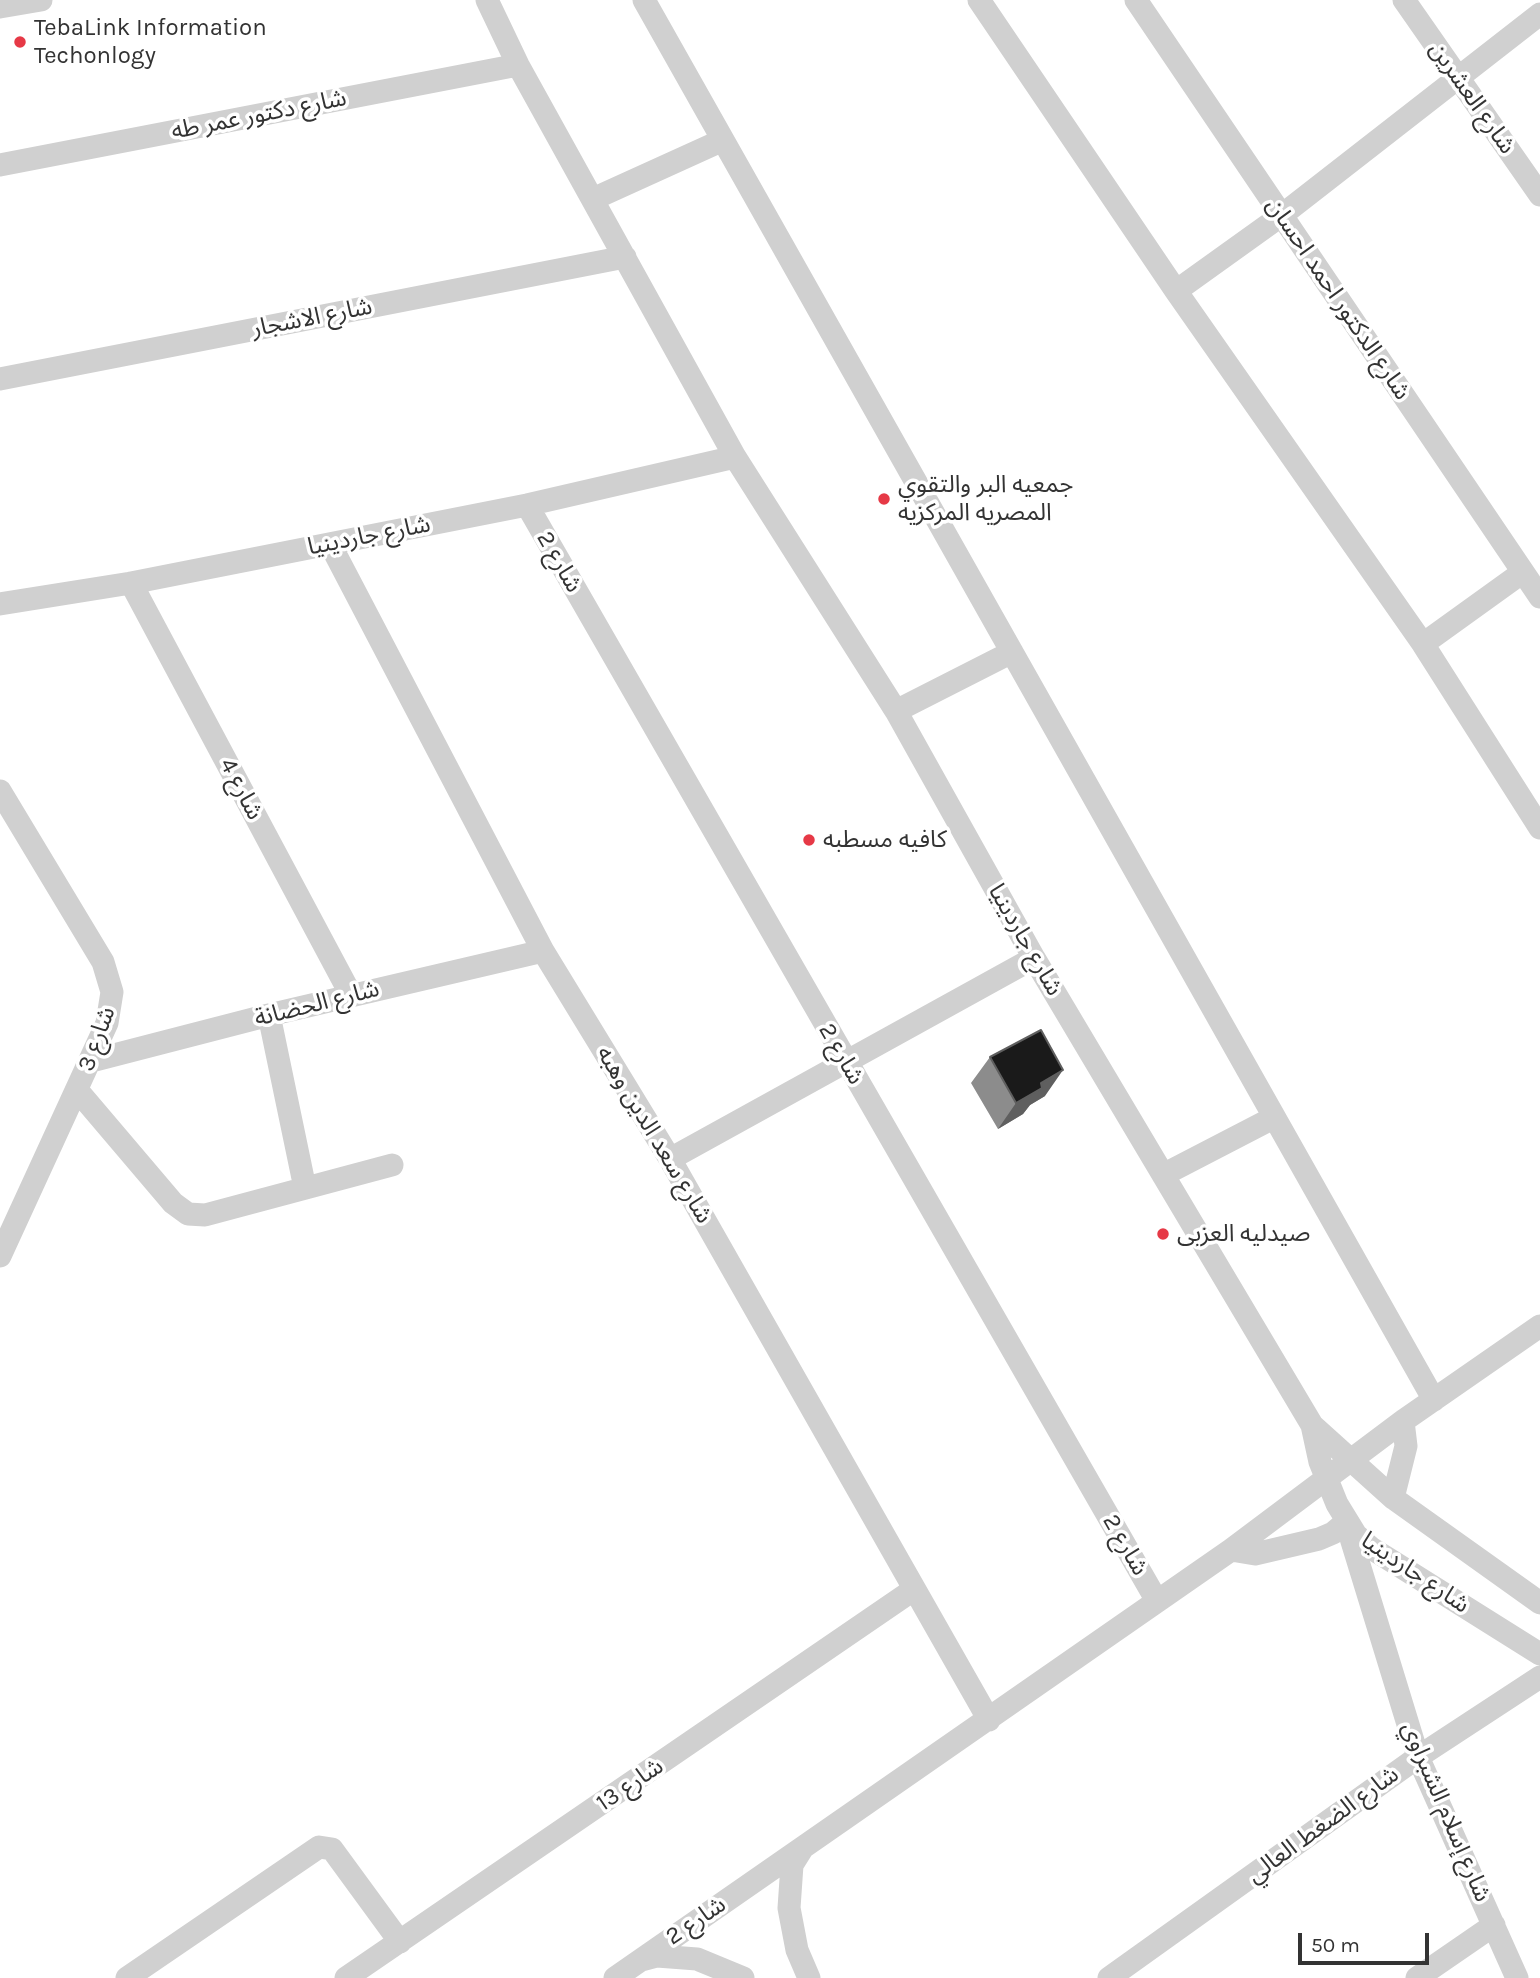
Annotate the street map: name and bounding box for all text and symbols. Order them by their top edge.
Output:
place label: TebaLink Information Techonlogy [34,14,267,70]
marker: TebaLink Information Techonlogy [12,34,28,50]
street label: شارع العشرين [1423,36,1521,160]
street label: شارع دكتور عمر طه [169,84,349,146]
street label: شارع الدكتور احمد احسان [1260,192,1416,406]
street label: شارع الاشجار [249,292,375,344]
place label: جمعيه البر والتقوي المصريه المركزيه [898,471,1073,527]
marker: جمعيه البر والتقوي المصريه المركزيه [876,491,892,507]
street label: شارع جاردينيا [305,510,433,562]
street label: شارع 2 [530,526,588,598]
street label: شارع 4 [213,753,269,825]
place label: كافيه مسطبه [823,826,947,854]
marker: كافيه مسطبه [801,832,817,848]
street label: شارع جاردينيا [981,879,1069,1001]
street label: شارع الحضانة [252,975,382,1033]
street label: شارع 3 [72,1003,122,1075]
street label: شارع 2 [812,1018,870,1090]
street label: شارع سعد الدين وهبه [590,1041,718,1229]
place label: صيدليه العزبى [1177,1220,1310,1248]
marker: صيدليه العزبى [1155,1226,1171,1242]
street label: شارع 2 [1096,1509,1154,1581]
street label: شارع جاردينيا [1355,1526,1475,1620]
street label: شارع إسلام الشبراوي [1395,1718,1497,1906]
street label: شارع 13 [591,1752,669,1818]
street label: شارع الضغط العالي [1241,1760,1405,1890]
street label: شارع 2 [660,1891,732,1951]
scale bar [1302,1918,1433,1962]
text: 50 m [1311,1933,1360,1957]

